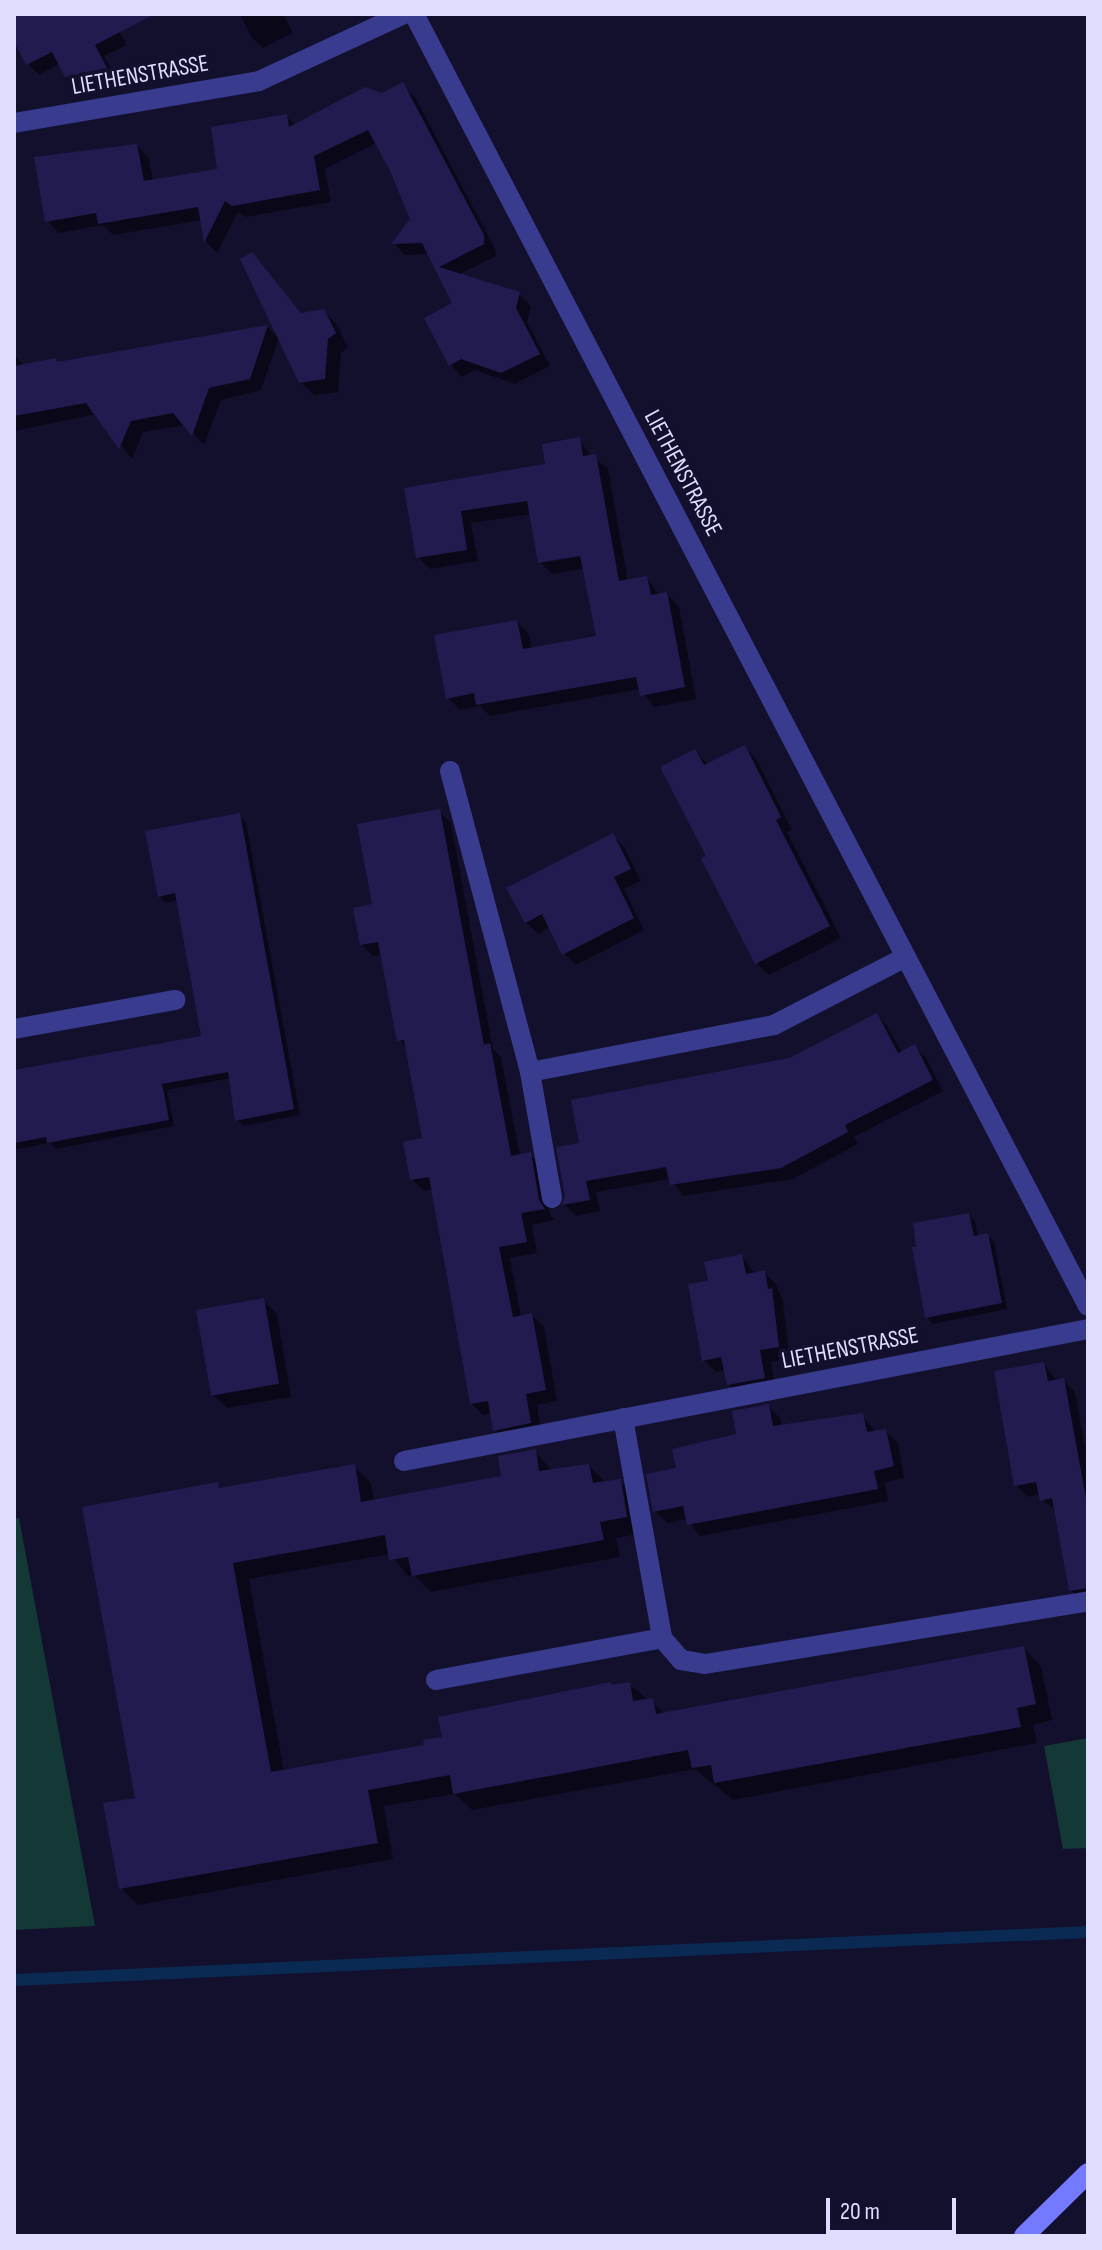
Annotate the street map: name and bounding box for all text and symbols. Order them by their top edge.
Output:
street label: LIETHENSTRASSE [69,49,211,101]
street label: LIETHENSTRASSE [638,405,728,541]
street label: LIETHENSTRASSE [779,1321,921,1375]
scale bar [830,2182,960,2232]
text: 20 m [840,2197,880,2226]

